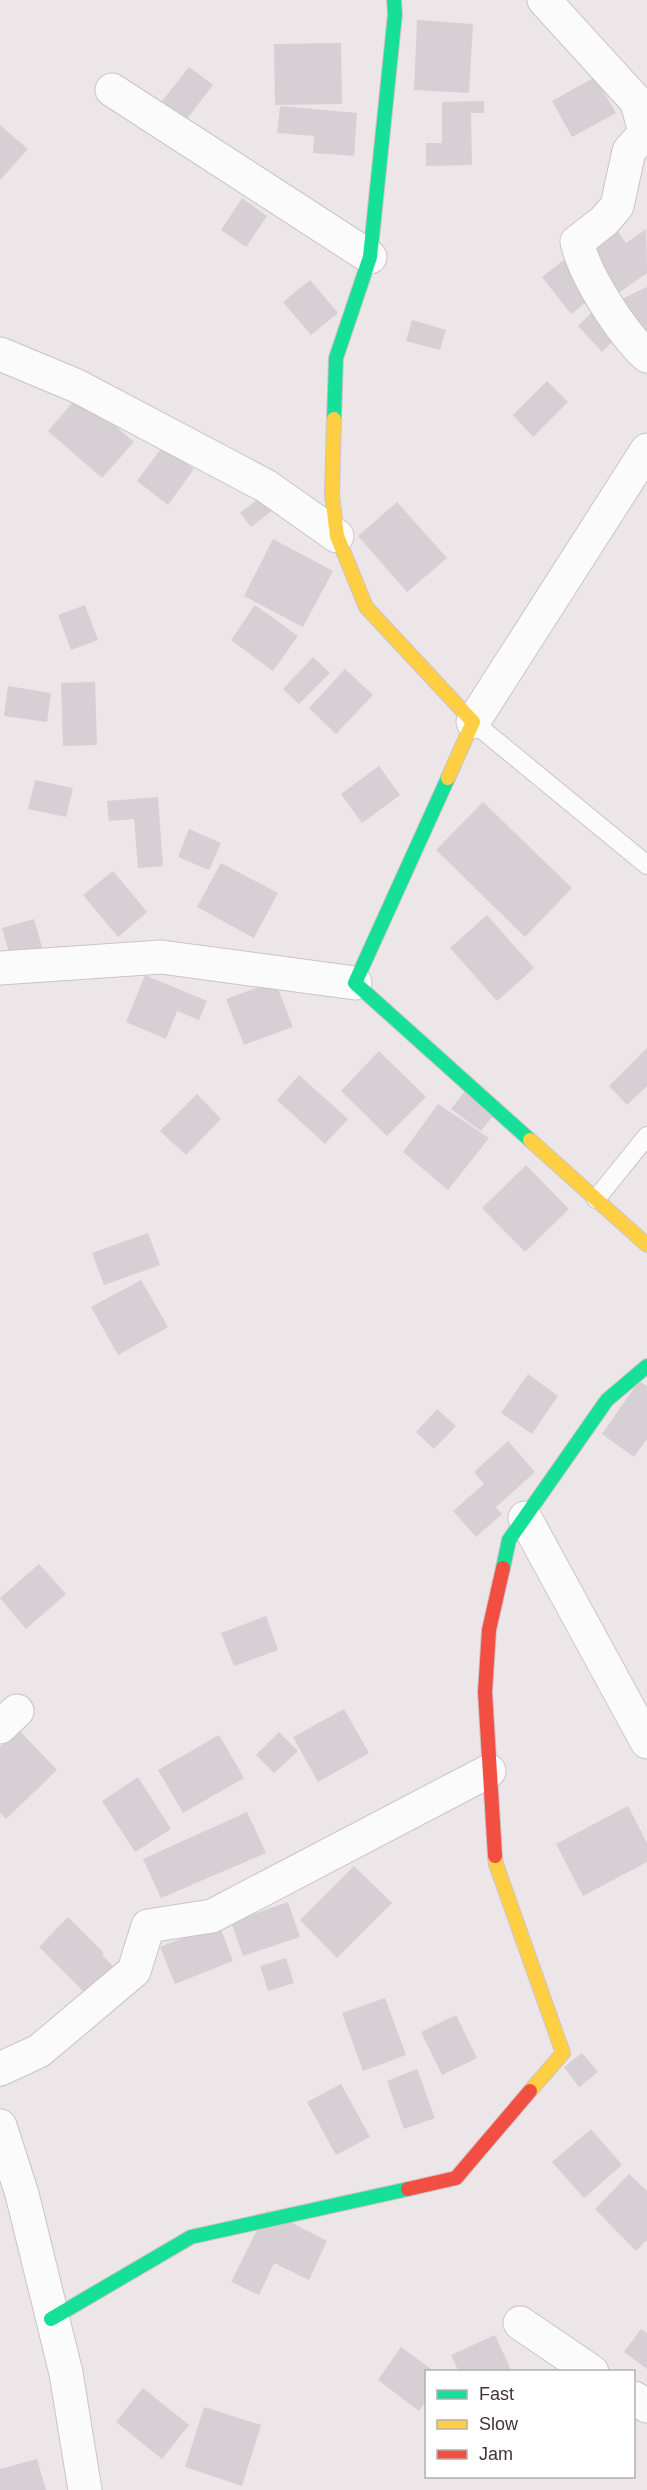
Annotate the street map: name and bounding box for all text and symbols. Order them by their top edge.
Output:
legend [425,2370,635,2478]
text: Fast [479,2384,514,2404]
text: Slow [479,2414,519,2434]
text: Jam [479,2444,513,2464]

